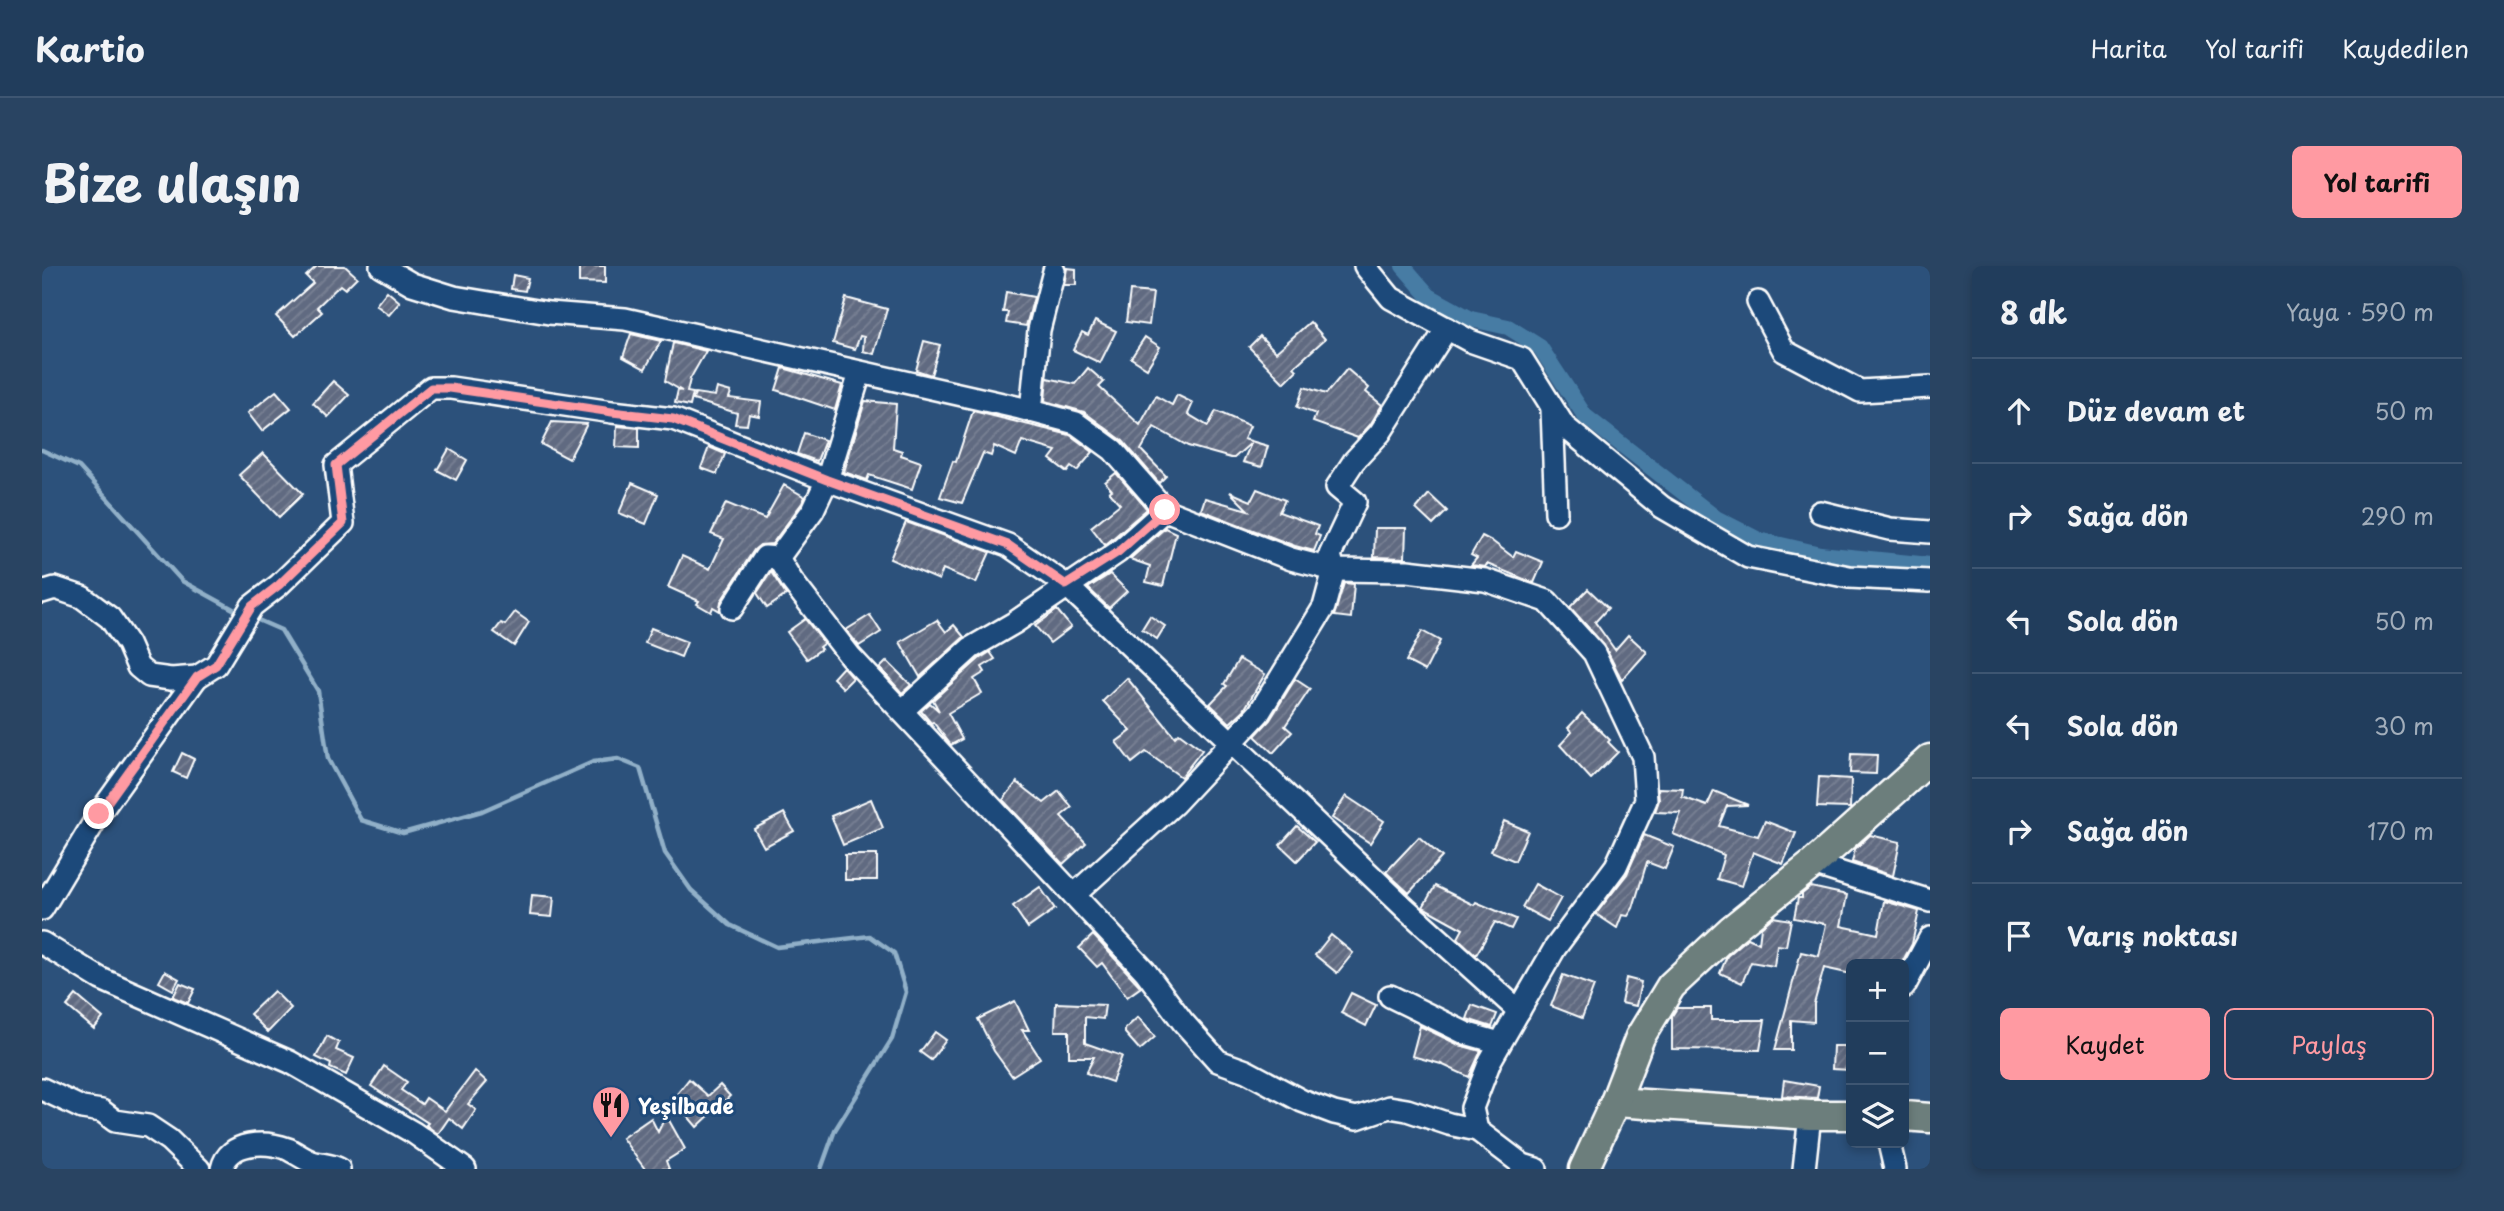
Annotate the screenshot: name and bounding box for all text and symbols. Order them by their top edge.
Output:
text: Kartio [35,23,145,73]
text: Harita [2091,30,2167,66]
text: Yol tarifi [2205,30,2304,66]
text: Kaydedilen [2342,30,2469,66]
text: Bize ulaşın [42,145,302,219]
button: Yol tarifi [2292,146,2462,218]
text: 8 dk [2000,289,2067,334]
text: Yaya · 590 m [2286,294,2434,329]
text: Düz devam et [2067,391,2245,430]
icon: ahead [2000,392,2038,430]
text: 50 m [2374,393,2434,428]
route start [1149,494,1180,525]
text: Sağa dön [2067,496,2189,535]
icon: right [2000,497,2038,535]
text: 290 m [2361,498,2434,533]
text: Sola dön [2067,601,2178,640]
icon: left [2000,602,2038,640]
text: 50 m [2374,603,2434,638]
text: Sola dön [2067,706,2178,745]
icon: left [2000,707,2038,745]
text: 30 m [2373,708,2434,743]
route end [83,798,114,829]
text: Sağa dön [2067,811,2189,850]
icon: right [2000,812,2038,850]
text: 170 m [2367,813,2434,848]
text: Varış noktası [2067,916,2238,955]
icon: arrive [2000,917,2038,955]
map controls [1846,959,1909,1148]
button: + [1846,959,1909,1022]
button: Kaydet [2000,1008,2210,1080]
button: Paylaş [2224,1008,2434,1080]
button: − [1846,1022,1909,1085]
restaurant icon: Yeşilbade [590,1084,632,1139]
button: layers [1846,1085,1909,1148]
place label: Yeşilbade [638,1089,734,1121]

